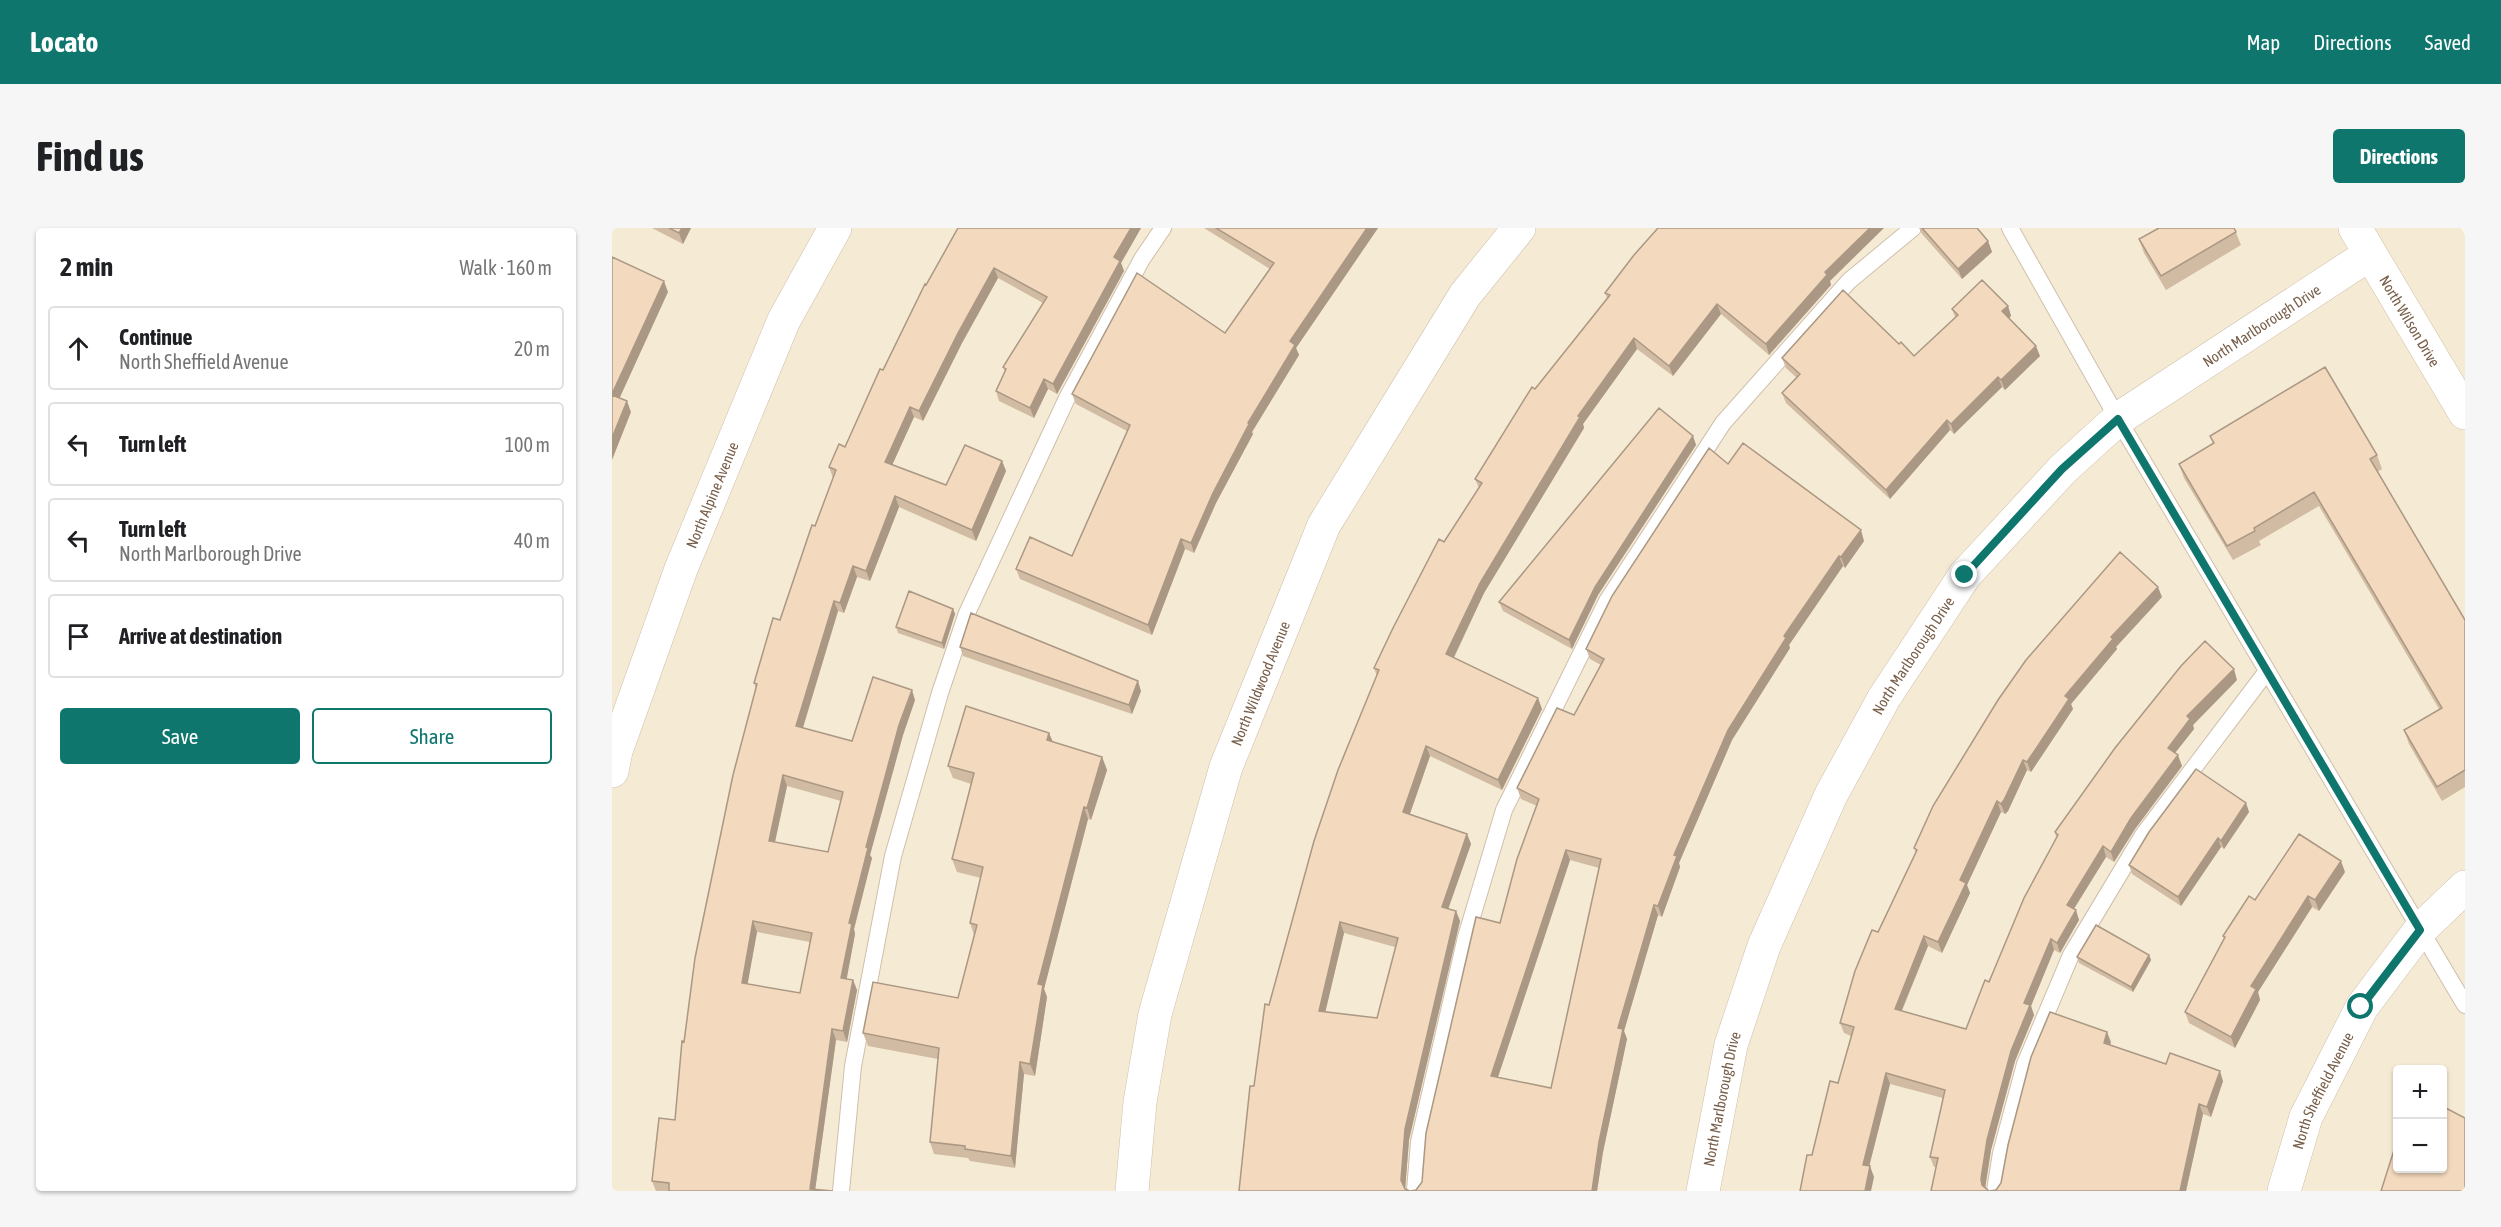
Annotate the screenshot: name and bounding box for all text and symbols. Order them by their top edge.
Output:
text: Locato [30,26,98,58]
text: Map [2246,30,2280,54]
text: Directions [2313,30,2392,54]
text: Saved [2425,30,2471,54]
button: Directions [2333,129,2465,183]
text: Find us [36,132,144,180]
text: 2 min [60,252,113,282]
text: Walk · 160 m [460,256,552,279]
street label: North Wilson Drive [2377,272,2444,370]
street label: North Marlborough Drive [2199,280,2324,370]
text: Continue [119,324,193,350]
icon: ahead [62,332,95,365]
text: 20 m [514,337,550,360]
text: North Sheffield Avenue [119,350,288,373]
icon: left [62,428,95,461]
text: Turn left [119,431,186,457]
text: 100 m [505,433,550,456]
street label: North Alpine Avenue [682,439,741,550]
text: Turn left [119,516,186,542]
icon: left [62,524,95,557]
text: 40 m [514,529,550,552]
text: North Marlborough Drive [119,542,302,565]
route end [1951,561,1977,587]
street label: North Marlborough Drive [1868,593,1957,717]
street label: North Wildwood Avenue [1227,618,1293,748]
icon: arrive [62,620,95,653]
text: Arrive at destination [119,623,282,649]
button: Save [60,708,300,764]
button: Share [312,708,552,764]
route start [2347,993,2373,1019]
street label: North Marlborough Drive [1699,1029,1744,1168]
street label: North Sheffield Avenue [2288,1029,2356,1151]
map controls [2393,1065,2447,1173]
button: + [2393,1065,2447,1119]
button: − [2393,1119,2447,1173]

